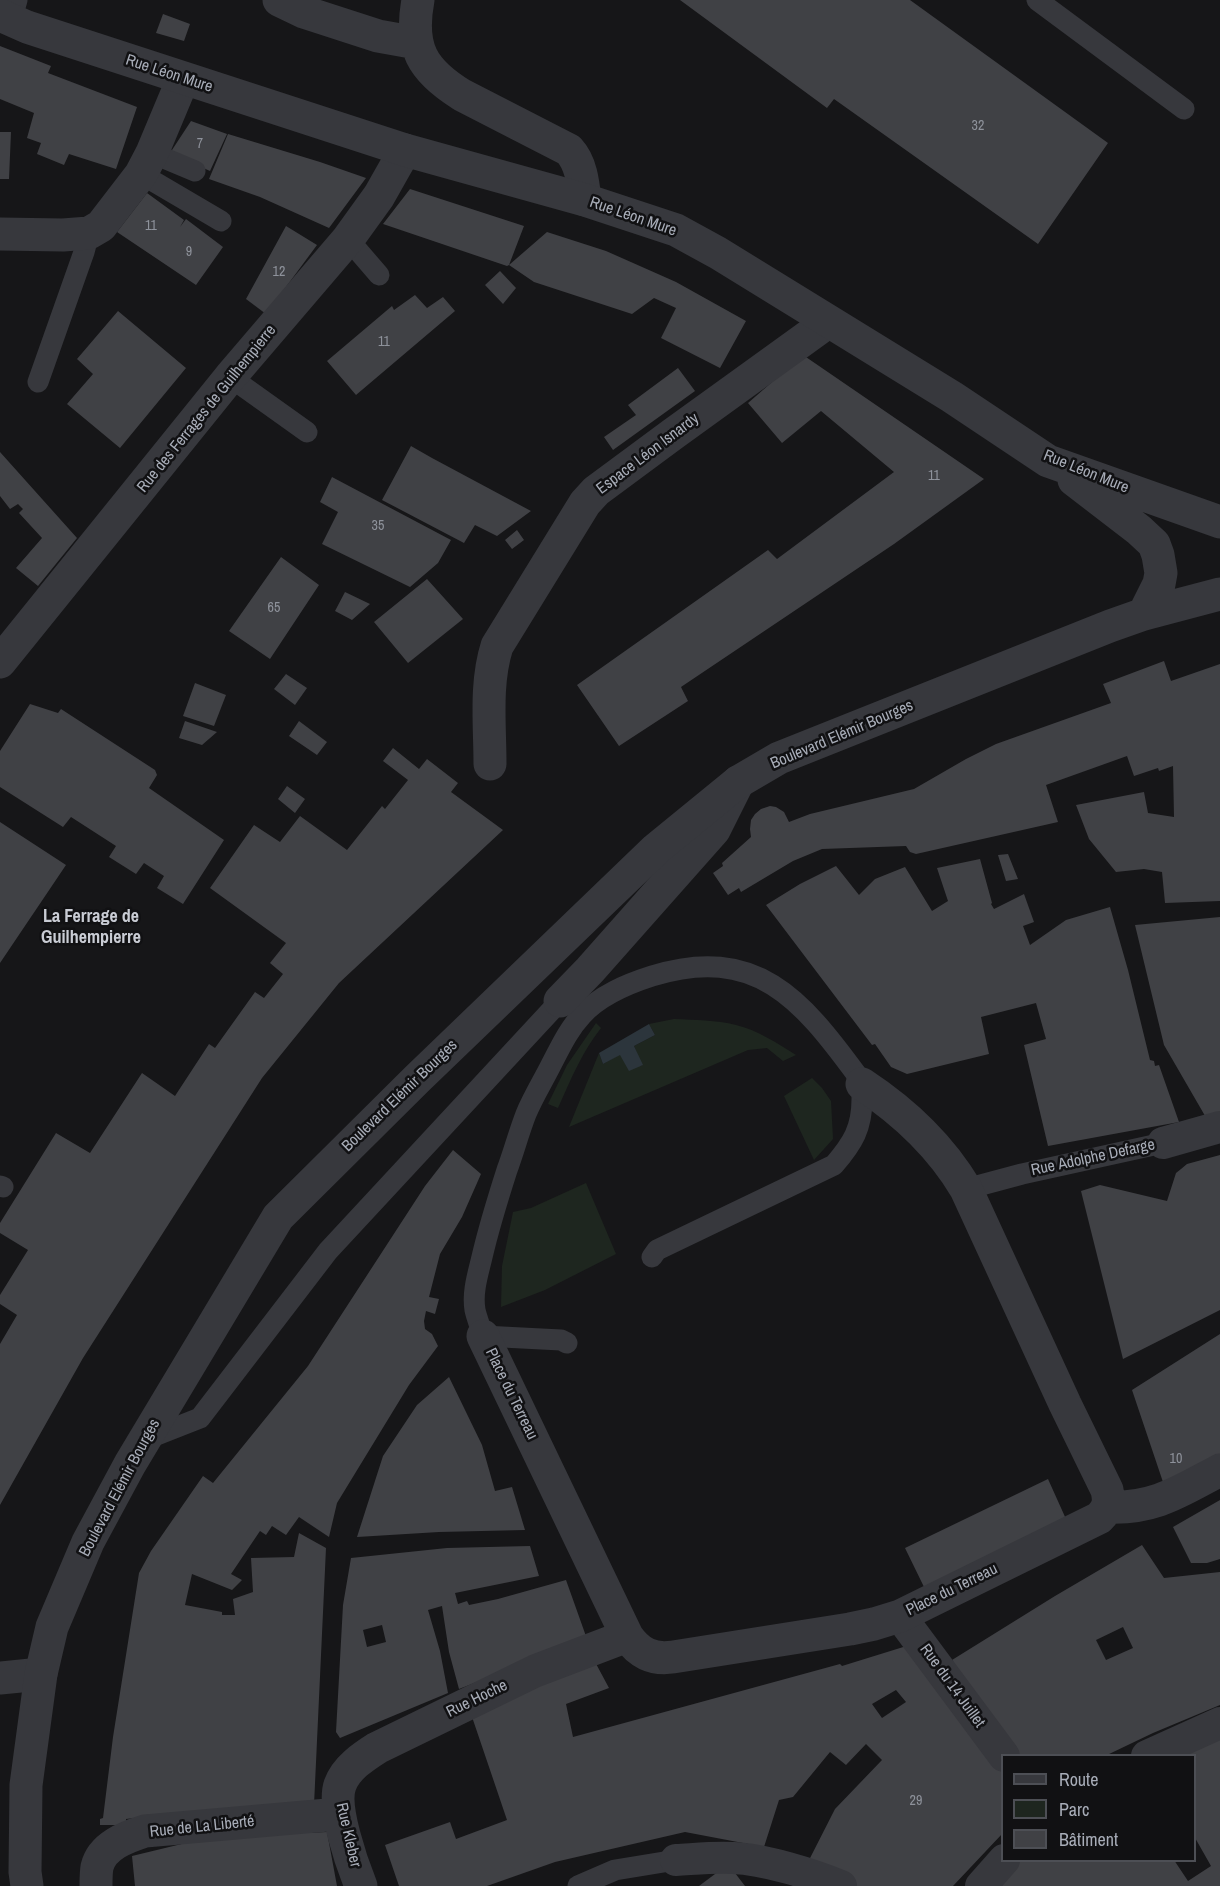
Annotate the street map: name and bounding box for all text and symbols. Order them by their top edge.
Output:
street label: Rue Léon Mure [123,51,215,97]
house number: 32 [972,118,984,134]
house number: 7 [197,136,203,152]
street label: Rue Léon Mure [587,193,679,241]
house number: 11 [145,218,157,234]
house number: 9 [186,244,192,260]
house number: 12 [273,264,285,280]
street label: Rue des Ferrages de Guilhempierre [133,321,281,497]
house number: 11 [378,334,390,350]
street label: Espace Léon Isnardy [593,409,703,499]
street label: Rue Léon Mure [1040,446,1132,498]
house number: 11 [928,468,940,484]
house number: 35 [372,518,384,534]
house number: 65 [268,600,280,616]
street label: Boulevard Elémir Bourges [768,696,916,774]
district label: La Ferrage de Guilhempierre [41,906,141,948]
street label: Boulevard Elémir Bourges [338,1036,462,1156]
street label: Rue Adolphe Defarge [1029,1135,1157,1181]
street label: Place du Terreau [481,1345,541,1443]
street label: Boulevard Elémir Bourges [76,1416,164,1560]
house number: 10 [1170,1451,1182,1467]
street label: Place du Terreau [903,1560,1001,1620]
street label: Rue du 14 Juillet [915,1641,989,1731]
street label: Rue Hoche [443,1676,511,1722]
legend [1001,1754,1196,1862]
text: Route [1059,1767,1098,1792]
house number: 29 [910,1793,922,1809]
text: Parc [1059,1797,1089,1822]
street label: Rue Kleber [331,1801,365,1869]
street label: Rue de La Liberté [149,1812,255,1842]
text: Bâtiment [1059,1827,1118,1852]

